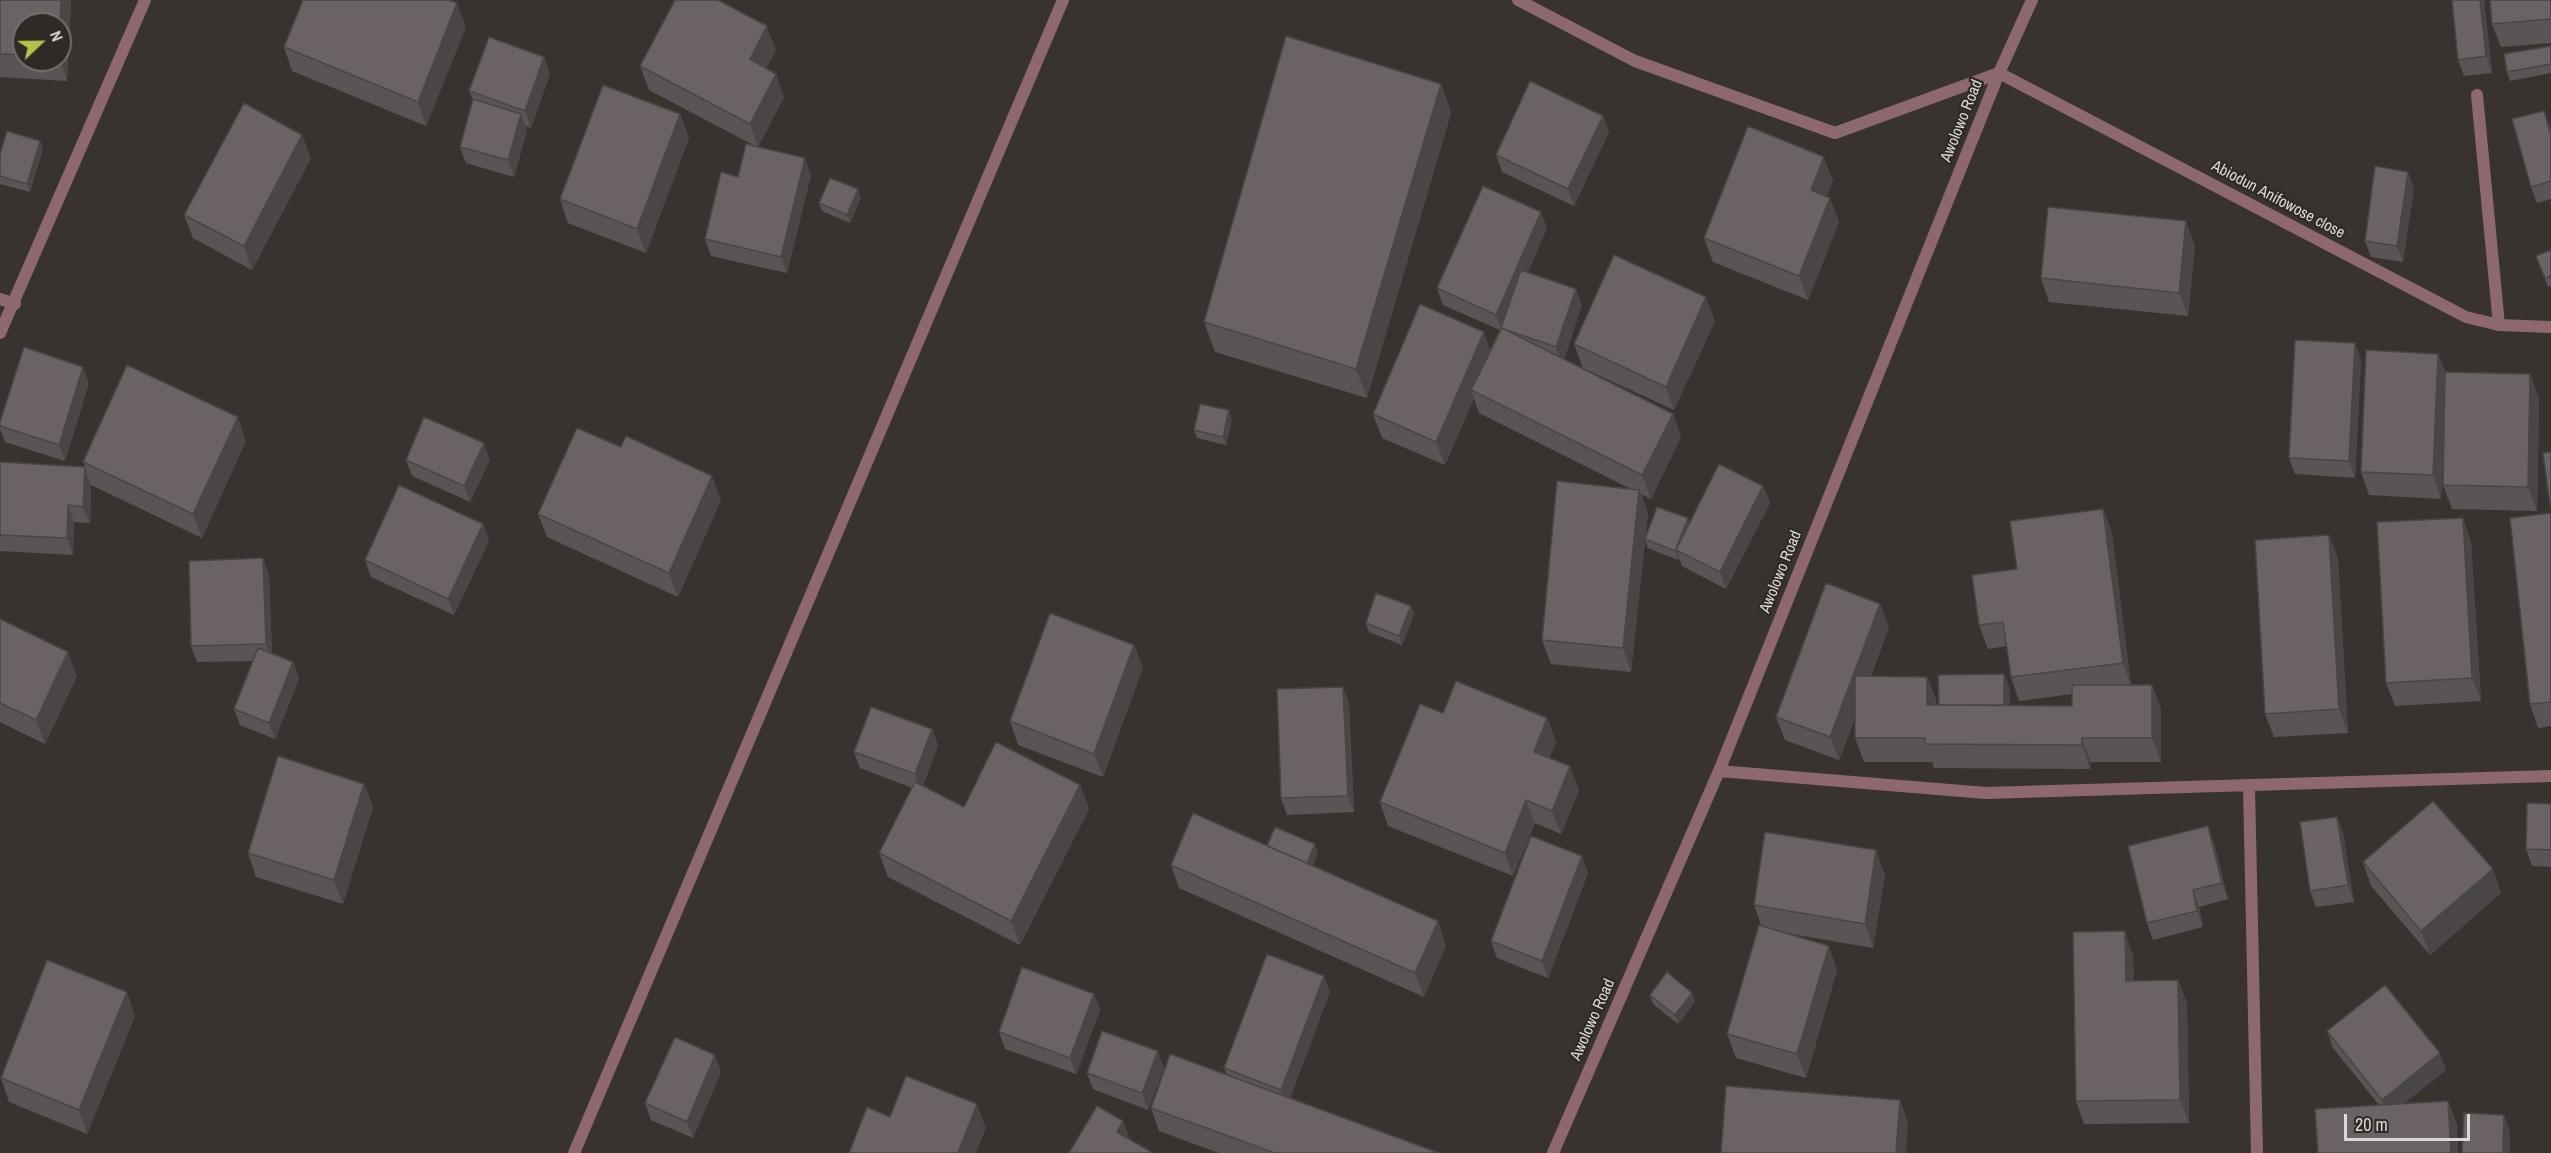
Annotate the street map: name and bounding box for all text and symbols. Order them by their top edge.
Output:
north arrow [12,12,72,72]
text: N [45,27,69,45]
street label: Awolowo Road [1937,77,1987,165]
street label: Abiodun Anifowose close [2208,157,2348,243]
street label: Awolowo Road [1756,528,1806,616]
street label: Awolowo Road [1566,976,1620,1064]
scale bar [2347,1102,2473,1140]
text: 20 m [2355,1112,2388,1137]

